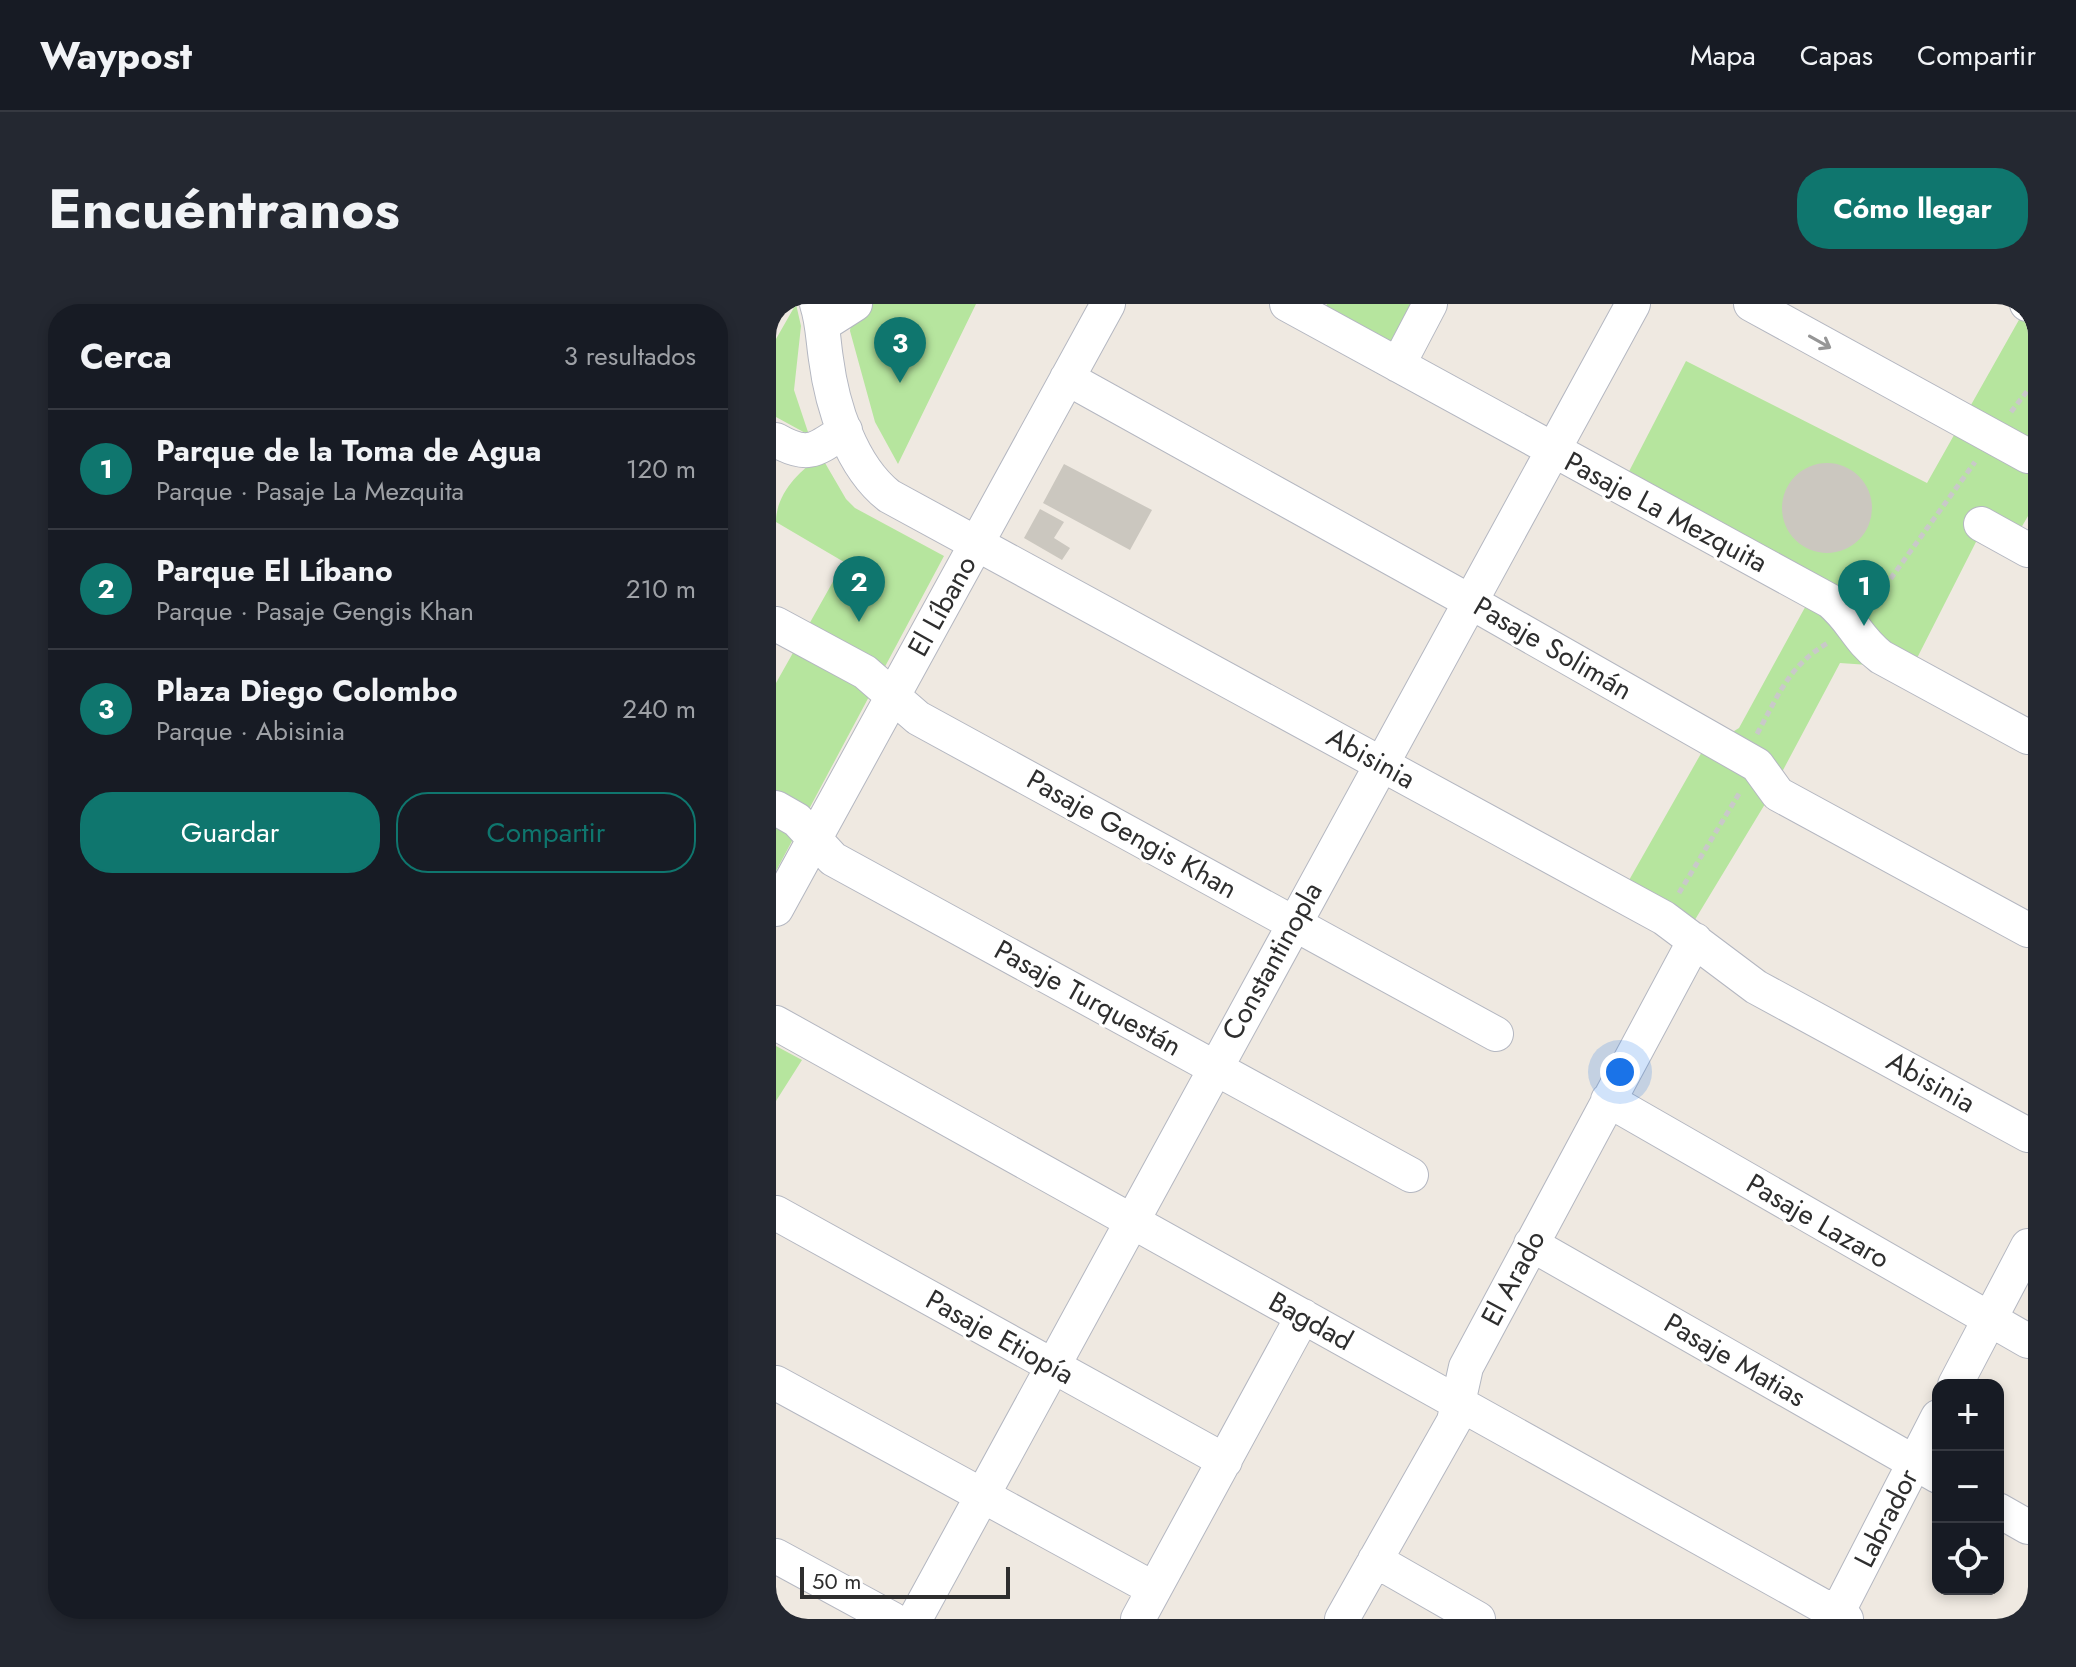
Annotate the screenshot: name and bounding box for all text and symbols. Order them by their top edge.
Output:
text: Waypost [40,28,192,83]
text: Mapa [1690,35,1756,76]
text: Capas [1800,35,1873,76]
text: Compartir [1917,35,2036,76]
text: Encuéntranos [48,168,400,249]
button: Cómo llegar [1797,168,2028,249]
pin: 3 [874,317,926,383]
text: Cerca [80,332,172,381]
one-way arrow [1807,334,1831,350]
text: 3 resultados [564,337,696,375]
text: Parque de la Toma de Agua [156,429,542,472]
street label: Pasaje La Mezquita [1557,441,1775,583]
text: 1 [99,450,113,488]
text: 120 m [626,450,696,488]
text: Parque · Pasaje La Mezquita [156,472,464,510]
street label: El Líbano [898,548,986,664]
text: Parque El Líbano [156,549,393,592]
pin: 2 [833,556,885,622]
pin: 1 [1838,560,1890,626]
text: 2 [97,570,115,608]
text: 210 m [626,570,696,608]
street label: Pasaje Solimán [1466,586,1640,710]
text: Parque · Pasaje Gengis Khan [156,592,474,630]
text: Plaza Diego Colombo [156,669,458,712]
text: 3 [98,690,114,728]
text: 240 m [622,690,696,728]
text: Parque · Abisinia [156,712,345,750]
street label: Abisinia [1319,717,1423,799]
street label: Pasaje Gengis Khan [1019,759,1245,909]
button: Guardar [80,792,380,873]
button: Compartir [396,792,696,873]
street label: Constantinopla [1212,874,1332,1048]
street label: Pasaje Turquestán [987,930,1189,1066]
street label: Abisinia [1879,1041,1983,1123]
your location [1600,1052,1640,1092]
street label: Pasaje Lazaro [1739,1163,1897,1279]
street label: El Arado [1471,1223,1555,1333]
street label: Pasaje Etiopía [918,1279,1082,1395]
street label: Bagdad [1262,1281,1360,1361]
street label: Pasaje Matias [1657,1303,1813,1417]
map controls [1932,1379,2004,1595]
button: + [1932,1379,2004,1451]
button: − [1932,1451,2004,1523]
street label: Labrador [1844,1461,1928,1575]
button: locate [1932,1523,2004,1595]
scale bar [800,1563,1010,1599]
text: 50 m [812,1565,861,1597]

